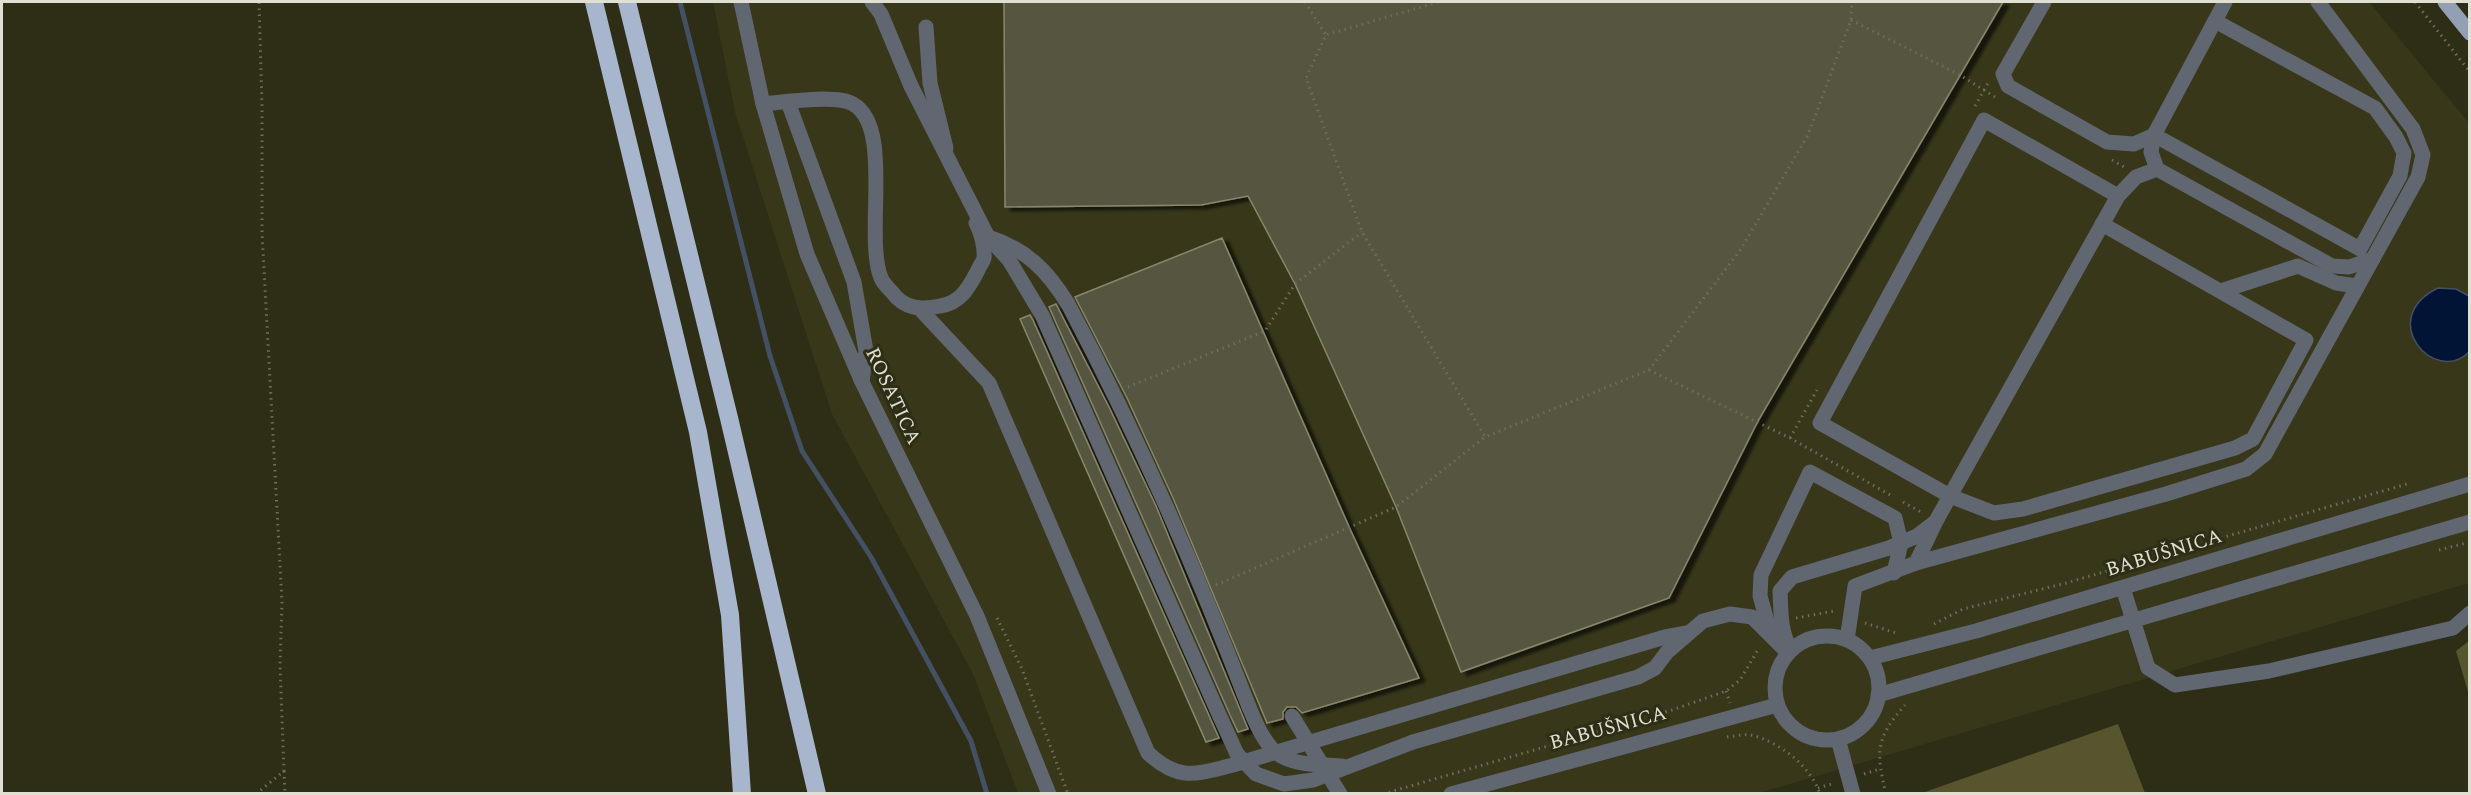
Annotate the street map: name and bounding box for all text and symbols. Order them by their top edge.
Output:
street label: ROSATICA [857,342,929,450]
street label: BABUŠNICA [2102,521,2226,585]
street label: BABUŠNICA [1546,698,1670,758]

